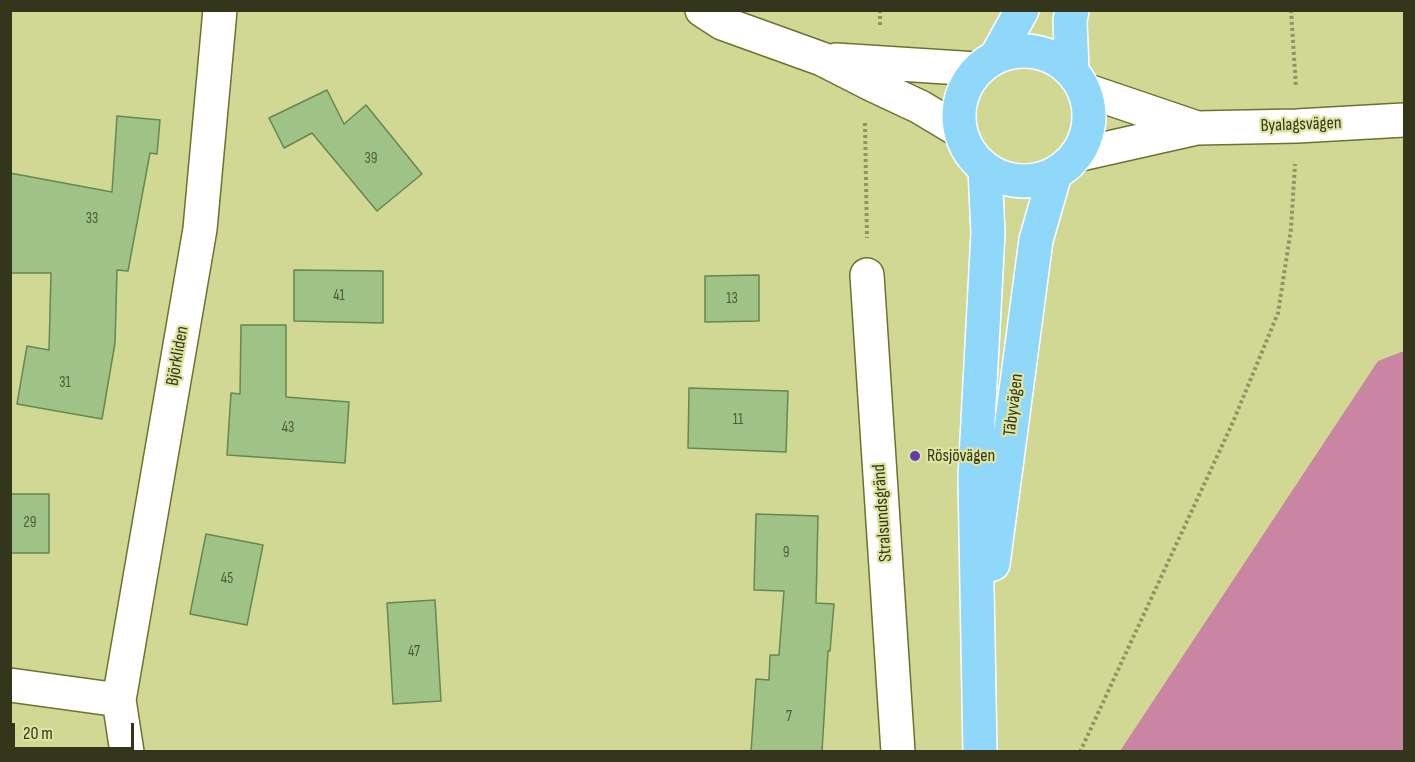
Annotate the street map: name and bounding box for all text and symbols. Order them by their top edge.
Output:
street label: Byalagsvägen [1260,113,1342,137]
house number: 39 [365,150,377,168]
house number: 33 [86,210,98,228]
house number: 41 [333,287,345,305]
house number: 13 [726,290,738,308]
street label: Björkliden [162,324,194,388]
street label: Täbyvägen [999,372,1029,438]
house number: 31 [59,374,71,392]
house number: 11 [733,411,743,429]
house number: 43 [282,419,294,437]
place label: Rösjövägen [927,445,995,467]
marker: Rösjövägen [908,449,922,463]
street label: Stralsundsgränd [869,463,897,563]
house number: 29 [24,514,36,532]
house number: 9 [783,544,789,562]
house number: 45 [221,570,233,588]
house number: 47 [408,643,420,661]
house number: 7 [786,708,792,726]
scale bar [15,711,136,749]
text: 20 m [23,723,53,744]

